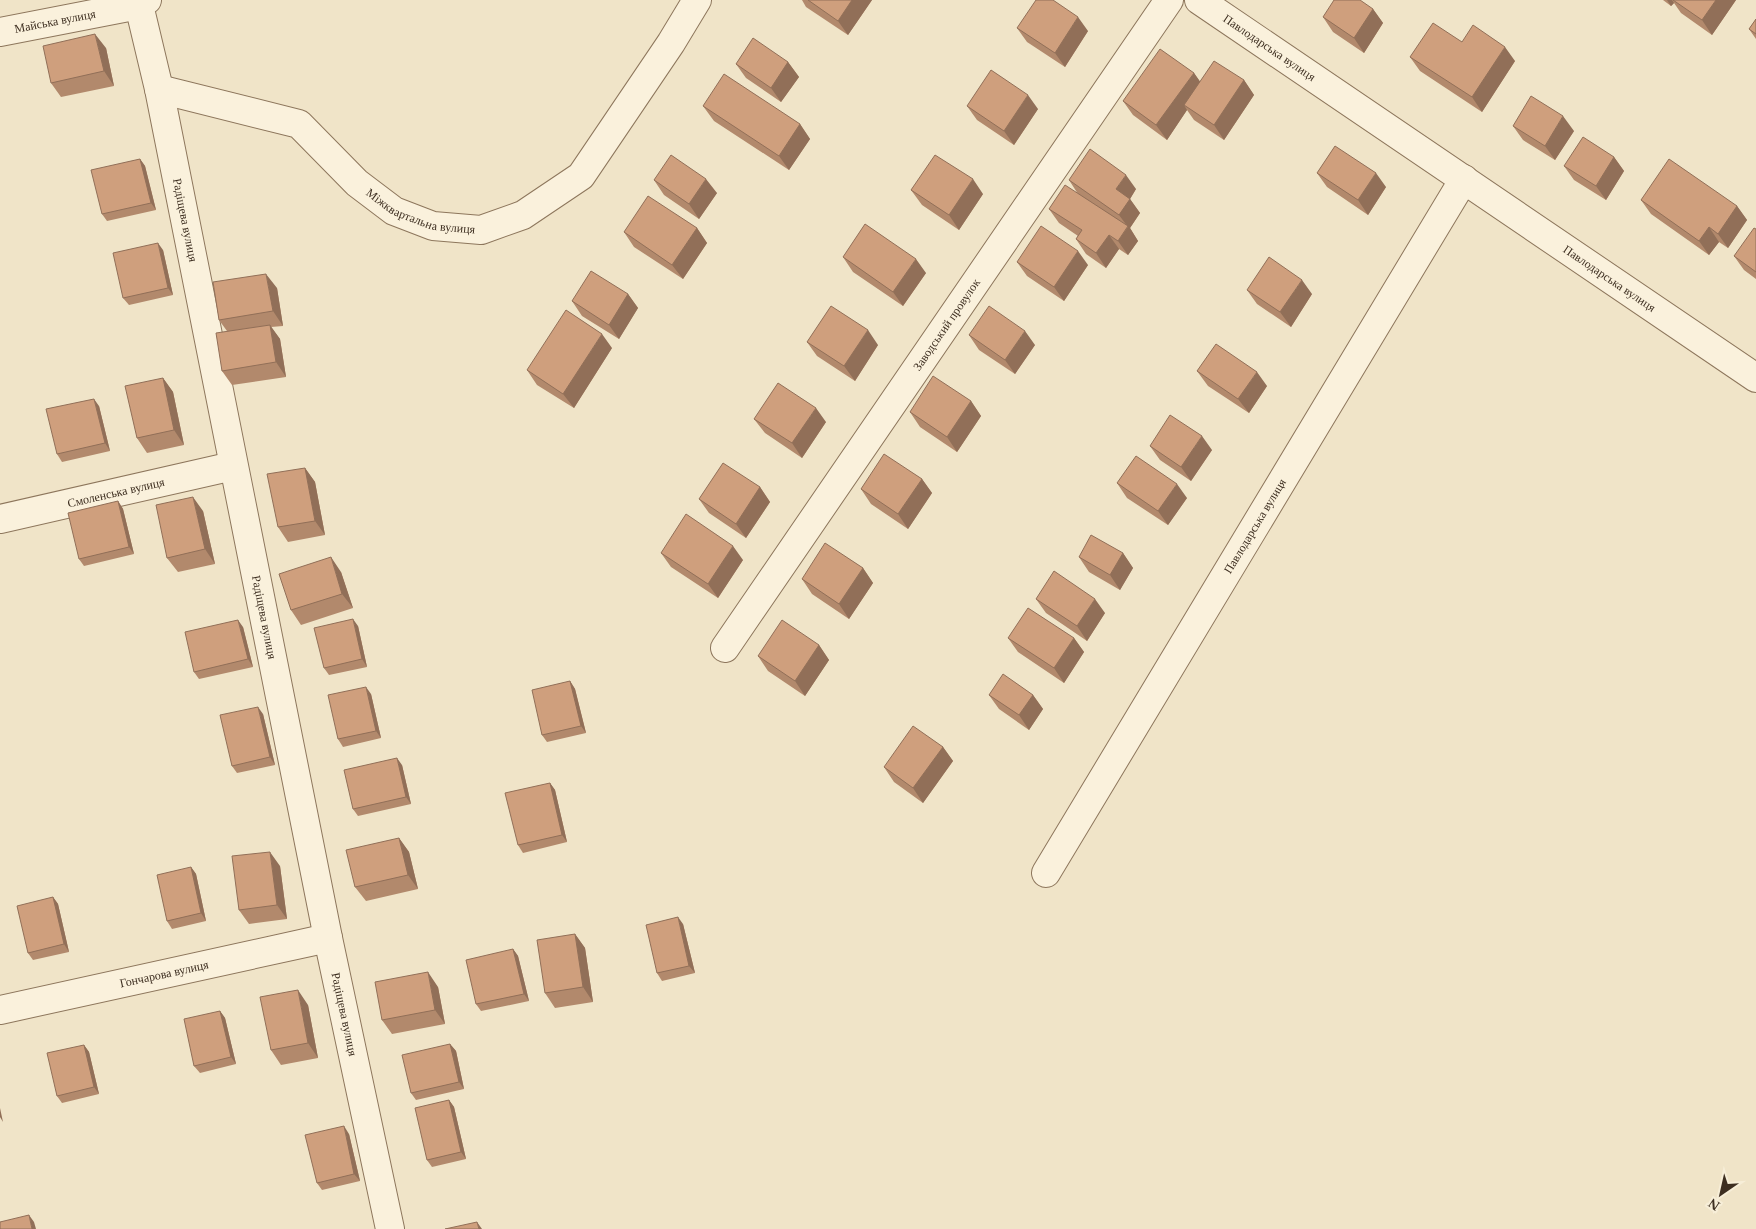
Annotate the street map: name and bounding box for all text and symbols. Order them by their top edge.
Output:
street label: Майська вулиця [13,7,97,36]
street label: Павлодарська вулиця [1221,11,1319,84]
street label: Радіщева вулиця [170,177,200,264]
street label: Міжквартальна вулиця [363,186,476,237]
street label: Павлодарська вулиця [1561,242,1659,315]
street label: Заводський провулок [910,276,983,373]
street label: Смоленська вулиця [66,475,166,510]
street label: Павлодарська вулиця [1221,476,1289,576]
street label: Радіщева вулиця [249,574,279,661]
street label: Гончарова вулиця [118,957,210,991]
street label: Радіщева вулиця [329,971,360,1058]
north arrow [1696,1169,1746,1219]
text: N [1706,1195,1722,1213]

